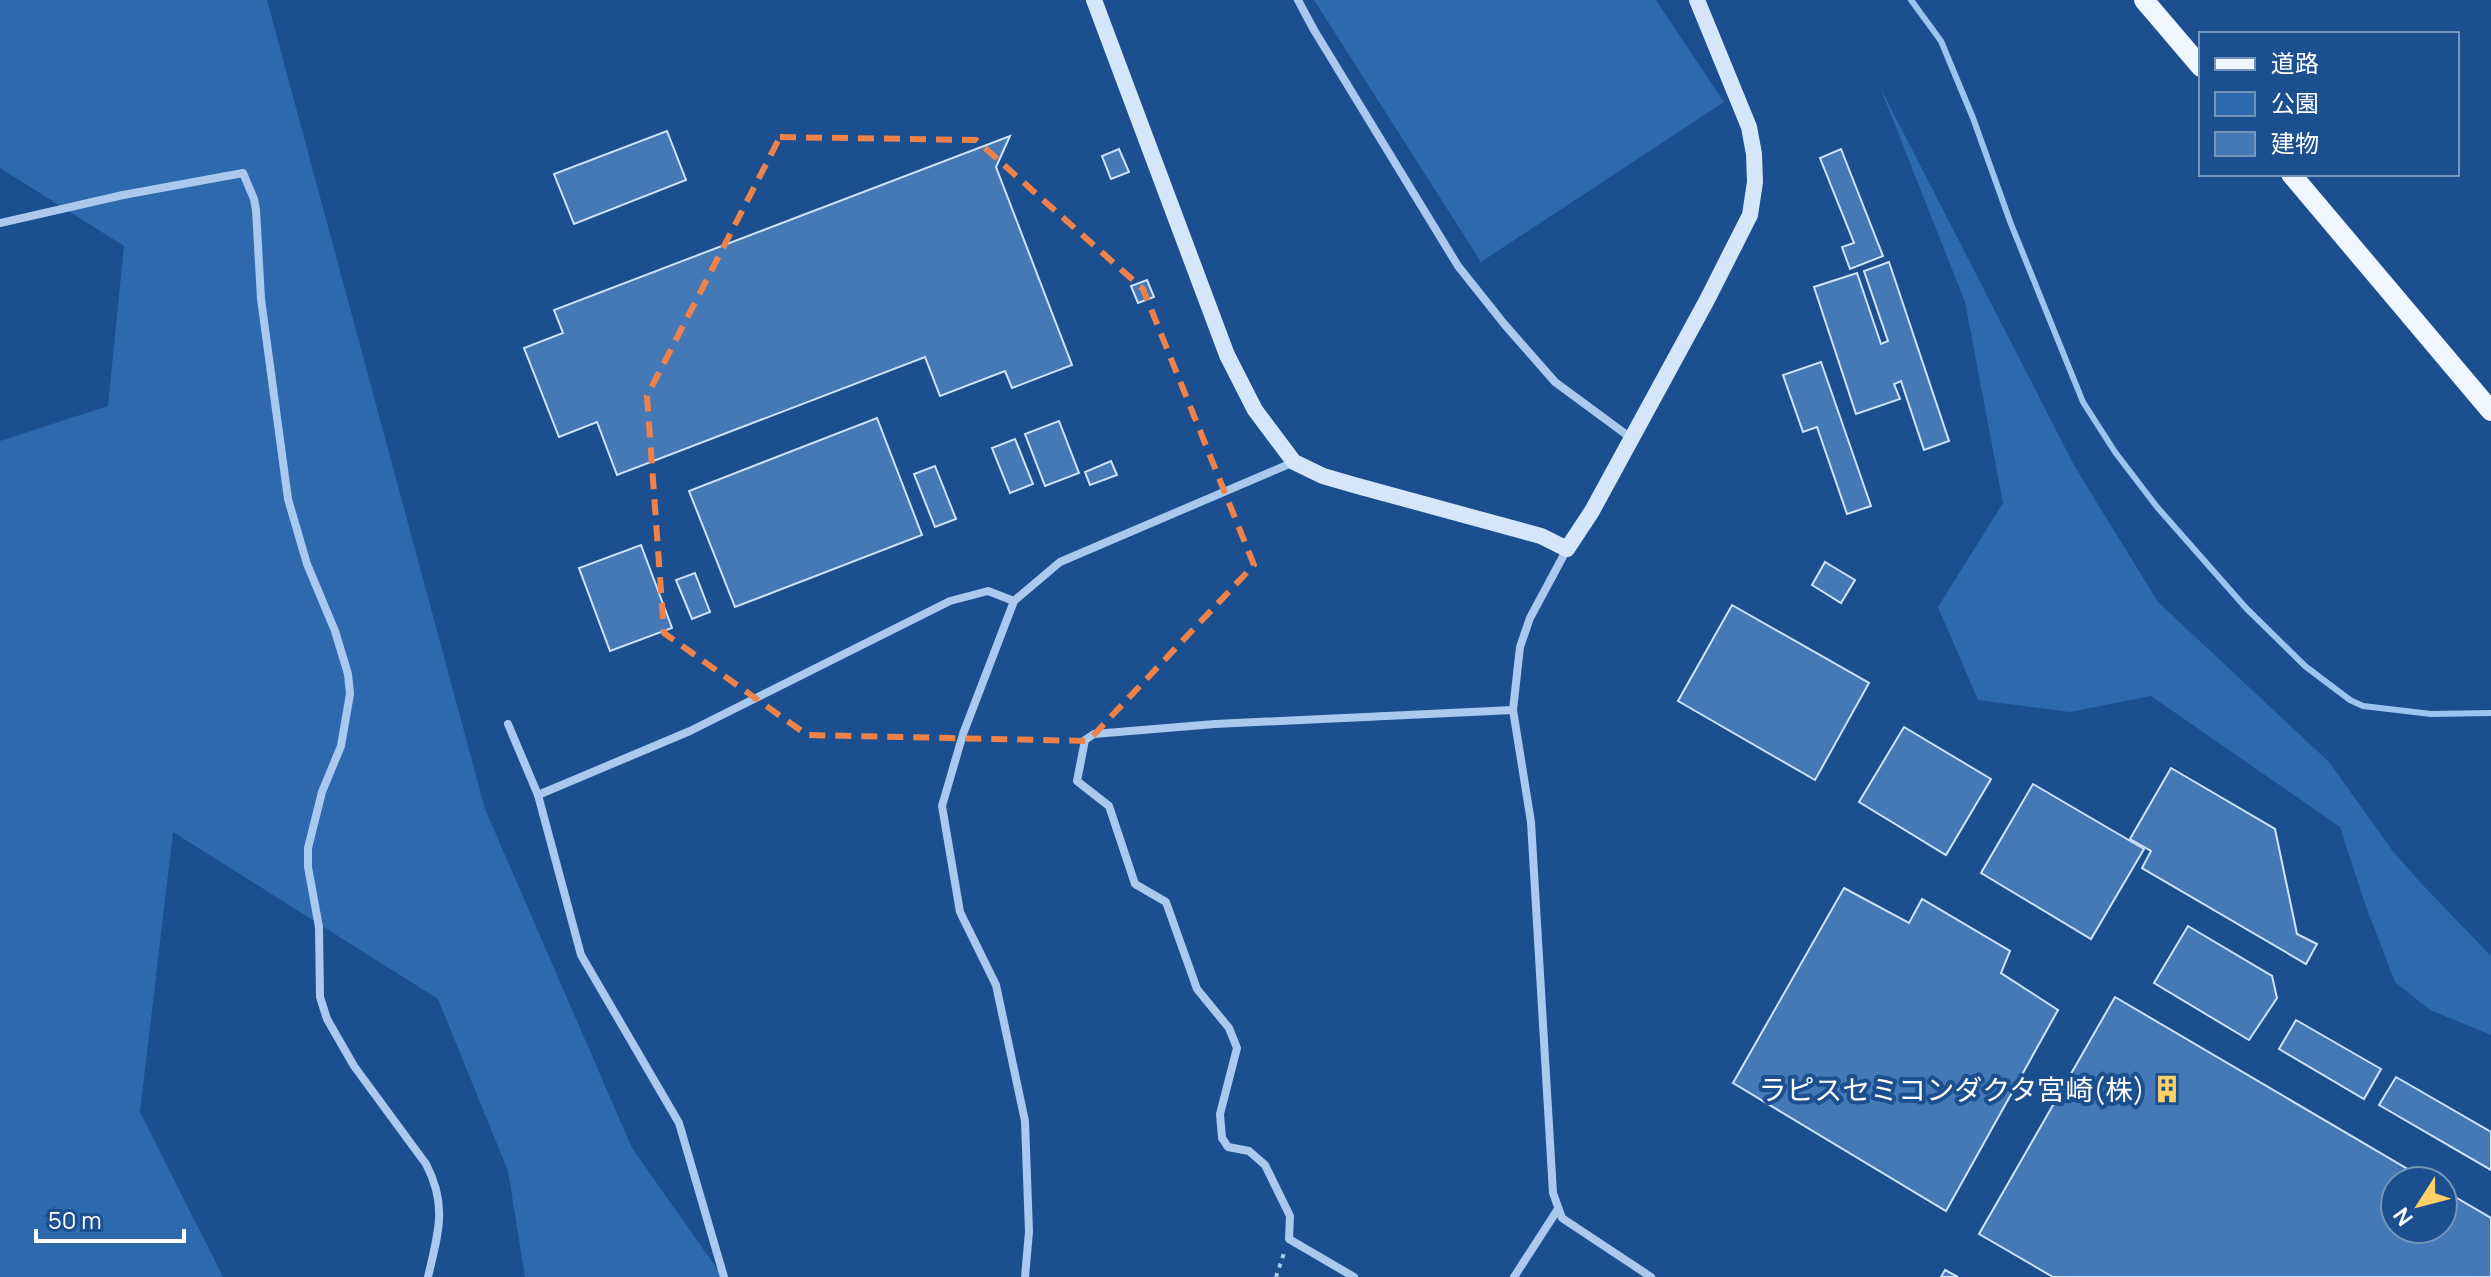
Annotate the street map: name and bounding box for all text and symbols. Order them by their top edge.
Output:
legend [2199,32,2459,176]
text: 道路 [2271,46,2319,79]
text: 公園 [2271,86,2319,119]
text: 建物 [2271,126,2319,159]
place label: ラピスセミコンダクタ宮崎(株) [1758,1070,2145,1108]
building icon: ラピスセミコンダクタ宮崎(株) [2152,1074,2182,1104]
north arrow [2379,1165,2459,1245]
scale bar [36,1193,184,1243]
text: N [2386,1202,2420,1232]
text: 50 m [48,1203,102,1236]

